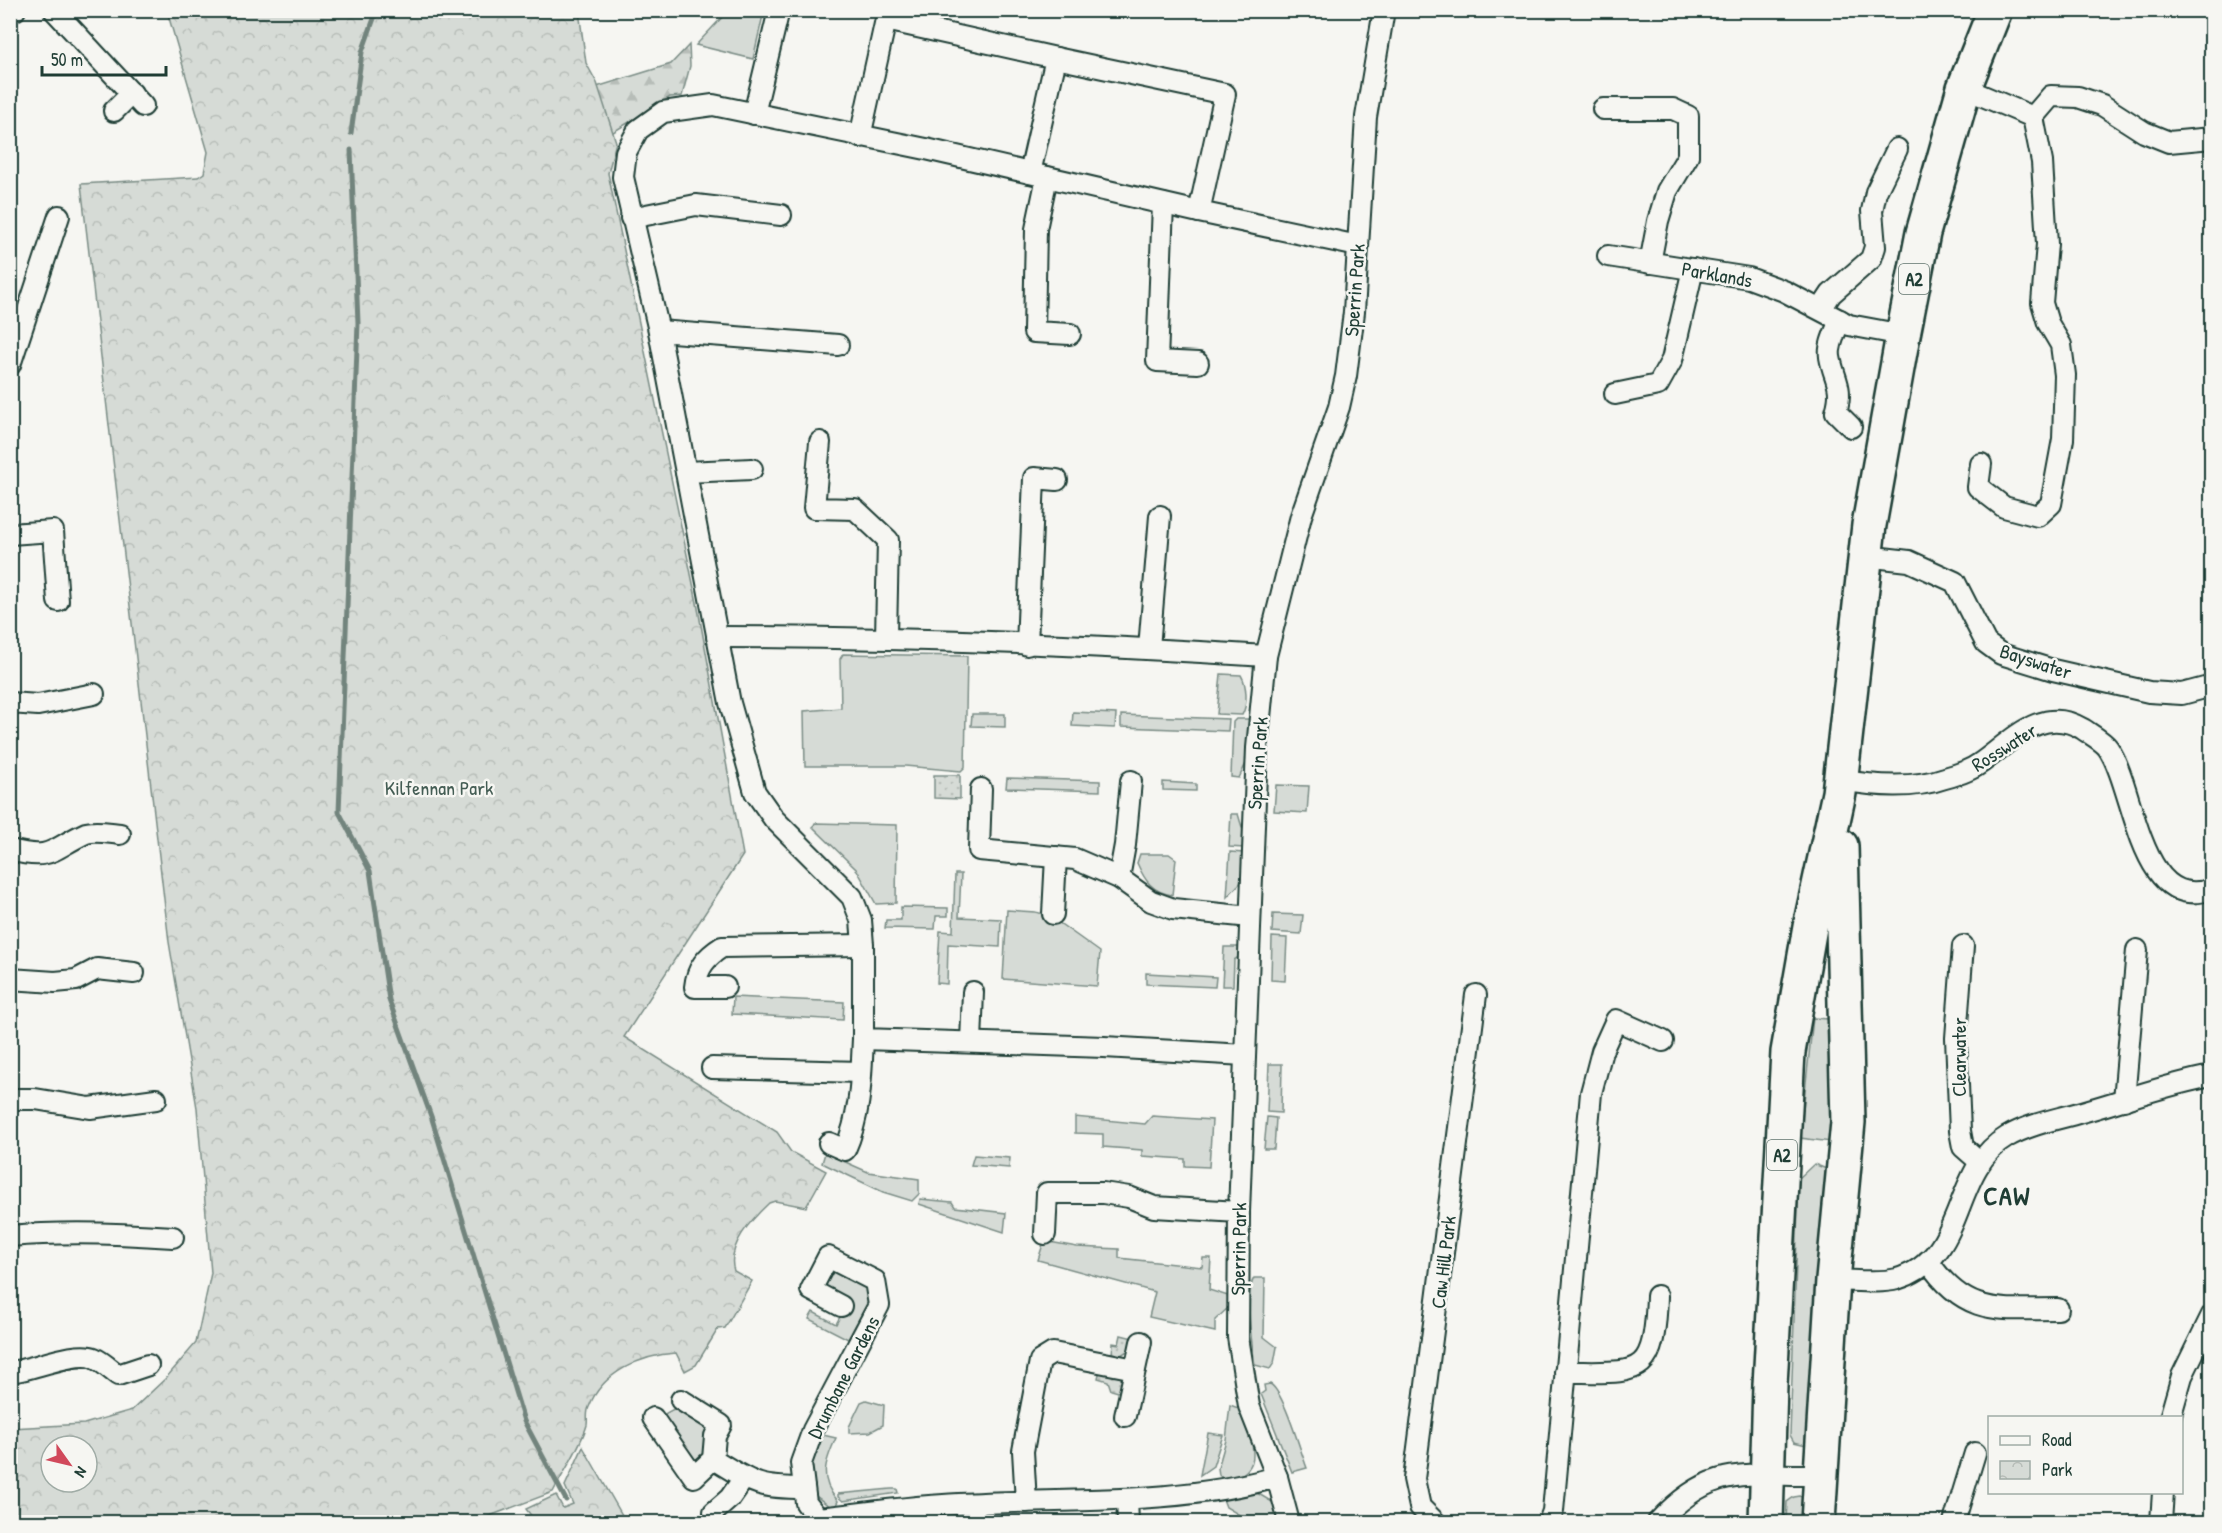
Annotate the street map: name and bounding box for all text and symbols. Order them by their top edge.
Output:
scale bar [42,39,166,77]
text: 50 m [51,47,83,72]
street label: Sperrin Park [1337,243,1371,337]
street label: Parklands [1680,255,1755,294]
road number: A2 [1899,264,1929,294]
street label: Bayswater [1997,637,2076,685]
street label: Sperrin Park [1240,716,1274,810]
street label: Rosswater [1966,716,2042,778]
park label: Kilfennan Park [385,774,493,801]
street label: Clearwater [1945,1017,1972,1097]
road number: A2 [1767,1140,1797,1170]
district label: CAW [1983,1178,2031,1213]
street label: Sperrin Park [1224,1202,1252,1296]
street label: Caw Hill Park [1424,1214,1462,1310]
street label: Drumbane Gardens [801,1311,886,1443]
legend [1988,1416,2183,1494]
text: Road [2042,1427,2072,1452]
north arrow [39,1434,99,1494]
text: Park [2042,1457,2073,1482]
text: N [70,1463,93,1482]

